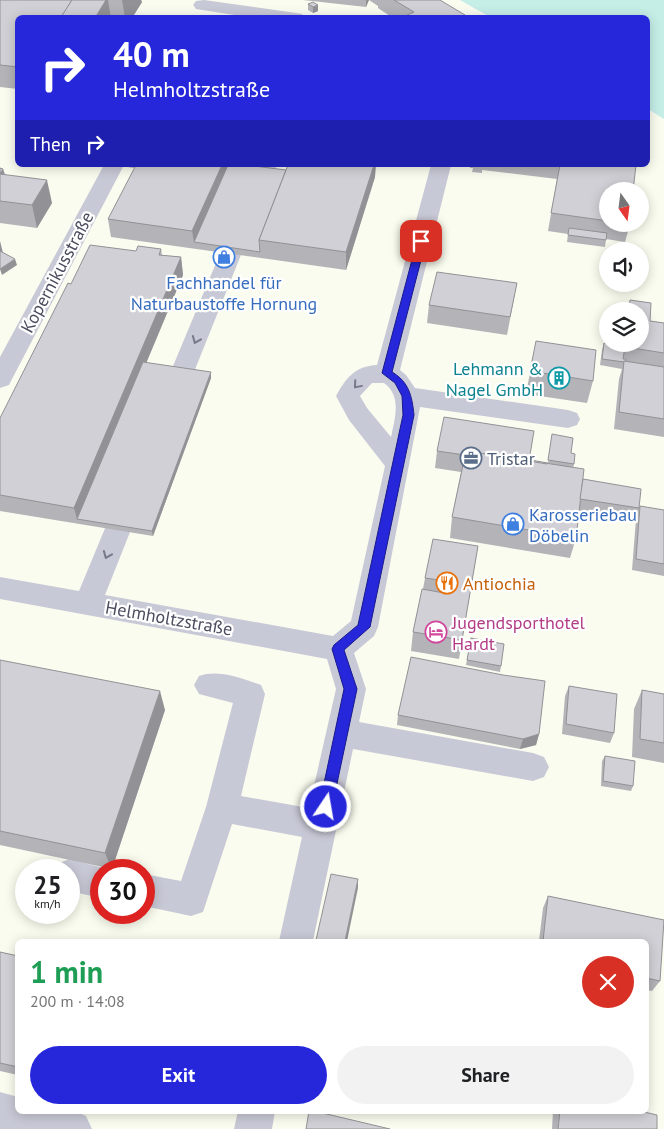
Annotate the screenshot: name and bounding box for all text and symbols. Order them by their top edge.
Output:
text: 40 m [113,31,190,77]
icon: right [30,35,95,100]
text: Helmholtzstraße [113,75,270,103]
icon: right [81,130,109,158]
text: Then [30,132,71,156]
north arrow [599,182,649,232]
map controls [599,182,649,352]
street label: Kopernikusstraße [15,207,99,337]
pin [400,220,442,262]
icon: arrive [407,227,435,255]
button: sound [599,242,649,292]
shop icon: Fachhandel für Naturbaustoffe Hornung [212,245,236,269]
place label: Fachhandel für Naturbaustoffe Hornung [131,271,317,315]
button: layers [599,302,649,352]
one-way arrow [191,335,202,344]
place label: Lehmann & Nagel GmbH [446,357,543,401]
building icon: Lehmann & Nagel GmbH [547,366,571,390]
one-way arrow [353,379,362,388]
office icon: Tristar [459,446,483,470]
place label: Tristar [487,447,535,470]
place label: Karosseriebau Döbelin [529,503,637,547]
shop icon: Karosseriebau Döbelin [501,512,525,536]
one-way arrow [103,550,114,559]
restaurant icon: Antiochia [435,571,459,595]
place label: Antiochia [463,572,536,595]
street label: Helmholtzstraße [104,596,234,640]
place label: Jugendsporthotel Hardt [451,611,586,655]
hotel icon: Jugendsporthotel Hardt [424,620,448,644]
position arrow [299,780,351,832]
speed limit sign: 30 [90,859,155,924]
text: 25 [33,869,62,901]
text: km/h [34,896,61,911]
text: 1 min [30,952,103,991]
button: close [582,956,634,1008]
text: 200 m · 14:08 [30,991,125,1011]
button: Exit [30,1046,327,1104]
button: Share [337,1046,634,1104]

